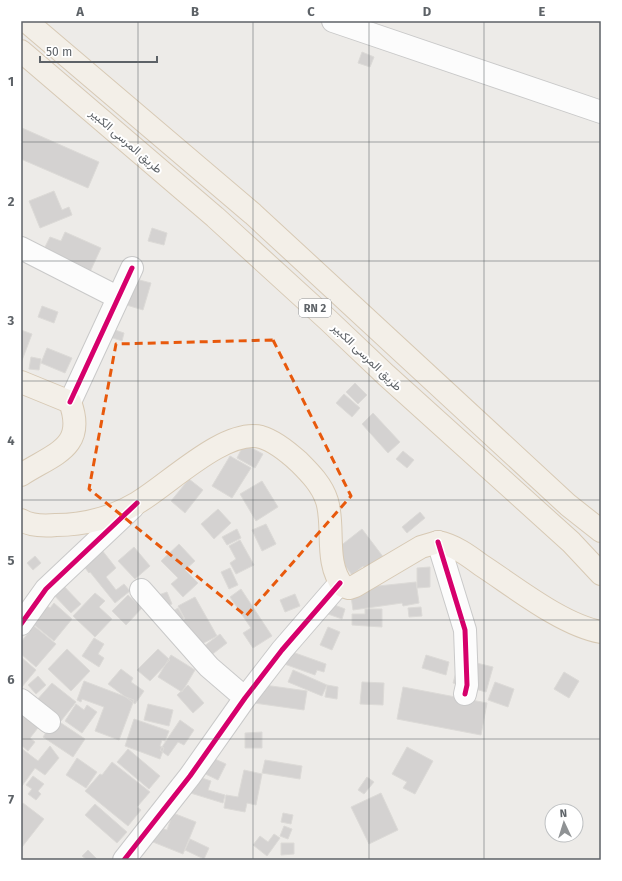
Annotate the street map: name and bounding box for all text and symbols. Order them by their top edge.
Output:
text: A [75,4,84,19]
text: B [191,4,199,19]
text: C [307,4,315,19]
text: D [423,4,432,19]
text: E [539,4,546,19]
scale bar [40,38,157,64]
text: 50 m [46,45,72,59]
text: 1 [8,74,14,89]
street label: طريق المرسى الكبير [85,105,165,177]
text: 2 [8,194,15,209]
road number: RN 2 [299,299,331,317]
text: 3 [7,313,15,328]
street label: طريق المرسى الكبير [328,319,405,395]
text: 4 [7,433,15,448]
text: 5 [8,553,15,568]
text: 6 [7,672,15,687]
text: 7 [8,792,14,807]
north arrow [544,803,584,843]
text: N [559,807,567,820]

